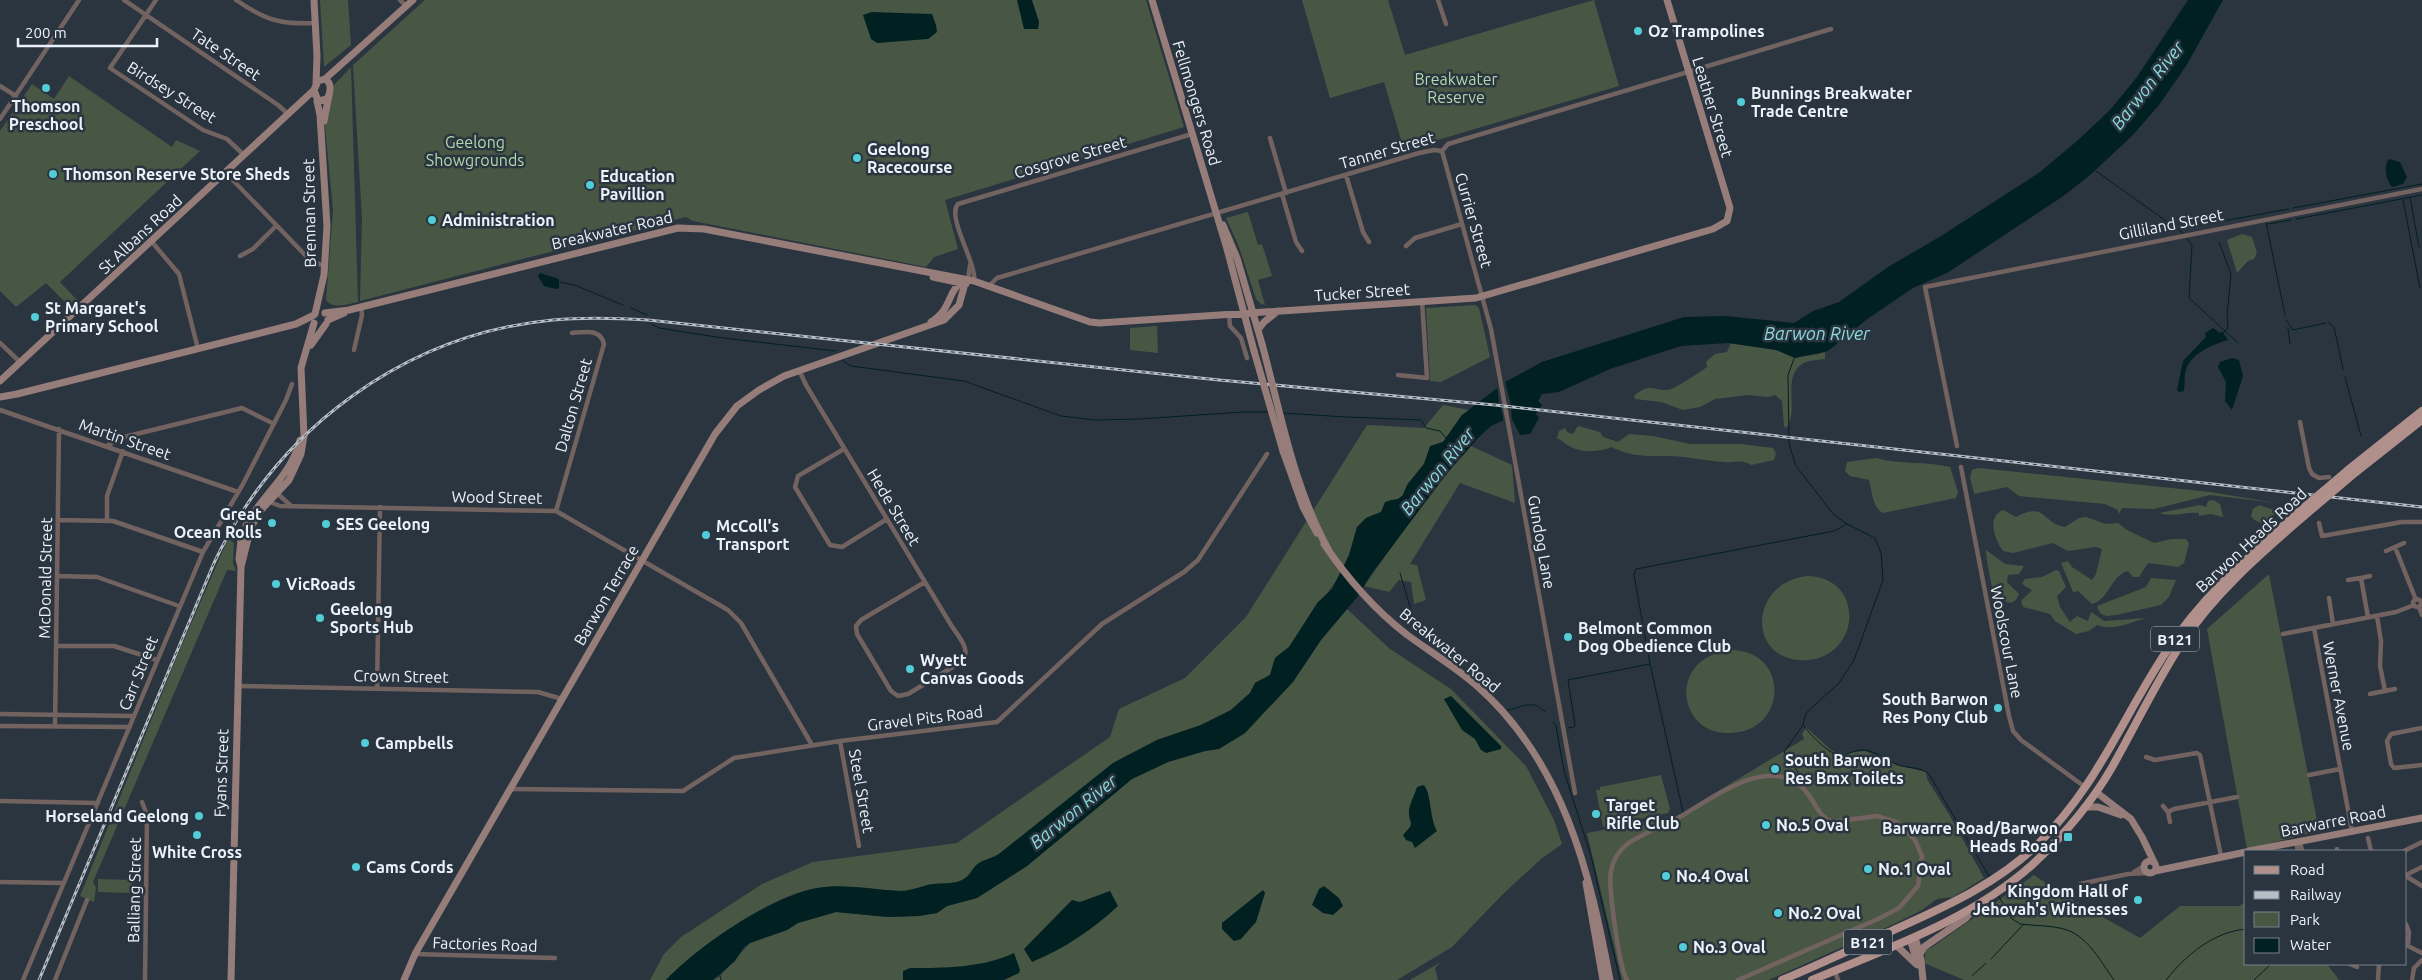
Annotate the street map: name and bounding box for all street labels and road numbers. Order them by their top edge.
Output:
street label: Tate Street [188,24,265,84]
street label: Fellmongers Road [1169,38,1225,168]
street label: Leather Street [1689,55,1737,160]
street label: Birdsey Street [124,58,220,127]
street label: Tanner Street [1337,128,1437,172]
street label: Cosgrove Street [1012,132,1129,182]
street label: Brennan Street [299,158,319,268]
street label: Currier Street [1452,170,1496,270]
street label: St Albans Road [95,191,185,277]
street label: Gilliland Street [2117,205,2225,243]
street label: Breakwater Road [550,207,674,253]
street label: Tucker Street [1313,280,1411,304]
street label: Dalton Street [551,355,595,454]
street label: Martin Street [77,415,174,463]
street label: Hede Street [864,465,924,549]
street label: Barwon Heads Road [2192,484,2310,596]
street label: Wood Street [451,487,543,507]
street label: Gundog Lane [1525,494,1559,590]
street label: McDonald Street [35,517,55,639]
street label: Barwon Terrace [570,542,642,648]
street label: Woolscour Lane [1987,584,2027,700]
street label: Breakwater Road [1396,604,1504,696]
road number: B121 [2151,626,2199,652]
street label: Carr Street [115,633,161,713]
street label: Werner Avenue [2320,640,2358,752]
street label: Crown Street [353,666,449,686]
street label: Gravel Pits Road [866,702,984,734]
street label: Fyans Street [210,728,232,818]
street label: Steel Street [846,748,878,835]
street label: Barwarre Road [2279,802,2387,840]
street label: Balliang Street [124,836,144,943]
road number: B121 [1844,930,1892,954]
street label: Factories Road [432,933,538,955]

